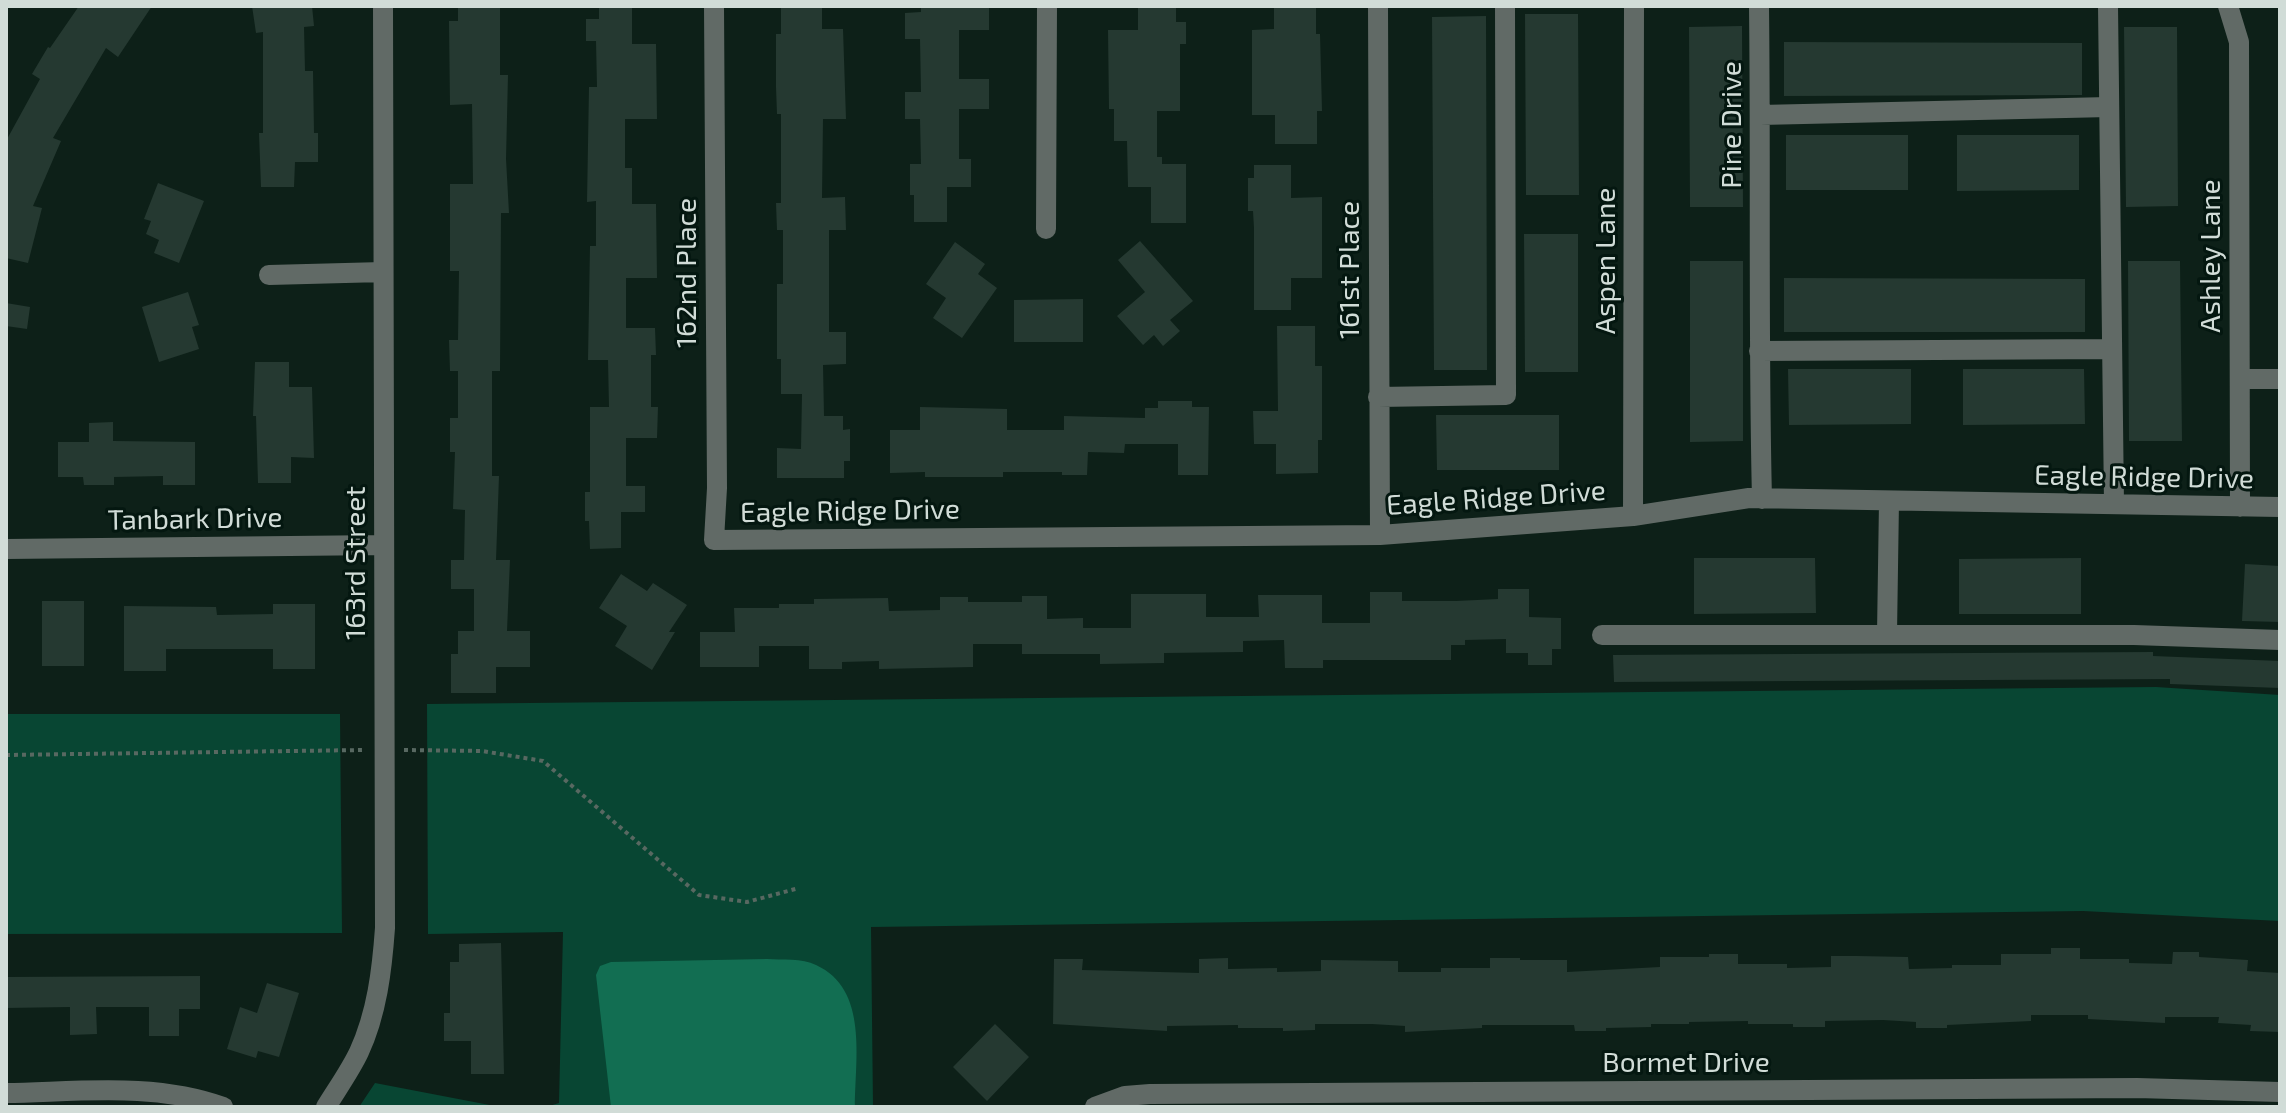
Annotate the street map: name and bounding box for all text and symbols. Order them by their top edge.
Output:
street label: Pine Drive [1715,61,1749,189]
street label: Ashley Lane [2194,179,2228,333]
street label: Aspen Lane [1589,188,1623,334]
street label: 162nd Place [670,198,704,348]
street label: 161st Place [1333,201,1367,339]
street label: Eagle Ridge Drive [2034,458,2254,496]
street label: Eagle Ridge Drive [1385,474,1607,522]
street label: 163rd Street [339,486,373,640]
street label: Eagle Ridge Drive [740,492,960,530]
street label: Tanbark Drive [107,501,283,537]
street label: Bormet Drive [1602,1046,1770,1080]

